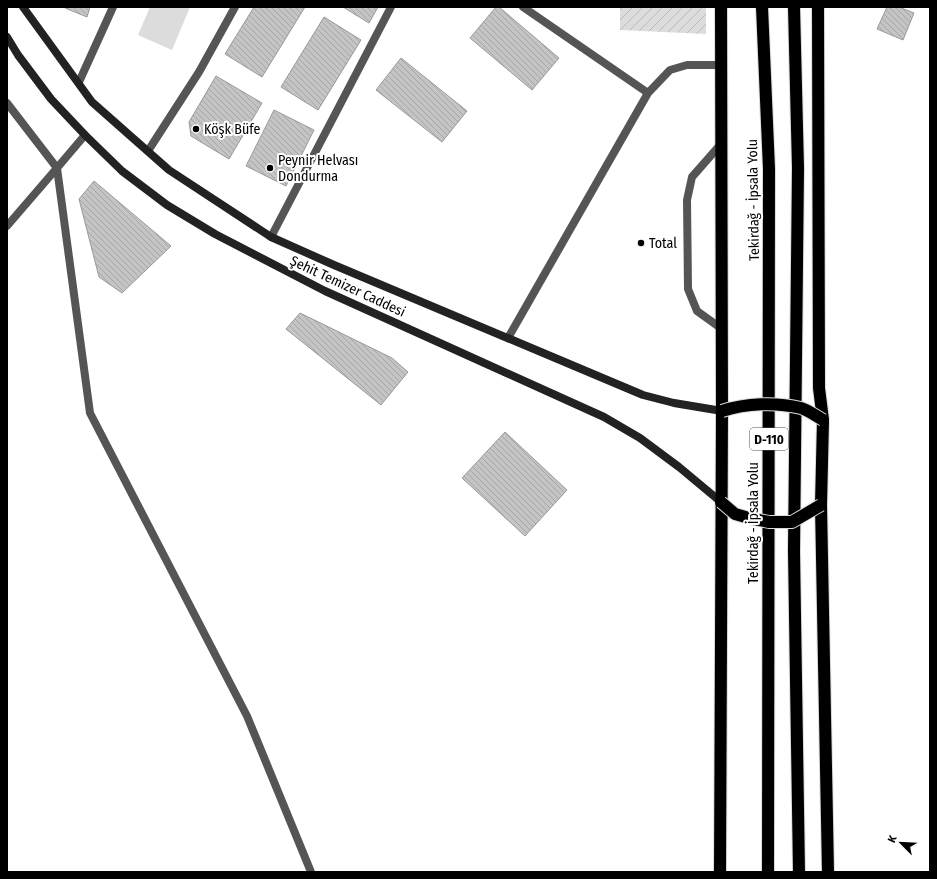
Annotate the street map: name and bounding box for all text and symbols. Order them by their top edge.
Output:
place label: Köşk Büfe [204,121,260,138]
marker: Köşk Büfe [191,124,201,134]
street label: Tekirdağ - İpsala Yolu [744,139,763,261]
place label: Peynir Helvası Dondurma [278,152,358,185]
marker: Peynir Helvası Dondurma [265,163,275,173]
place label: Total [649,235,677,252]
marker: Total [636,238,646,248]
street label: Şehit Temizer Caddesi [287,252,408,321]
road number: D-110 [750,428,788,450]
street label: Tekirdağ - İpsala Yolu [745,462,762,584]
north arrow [881,823,921,863]
text: K [885,833,900,845]

